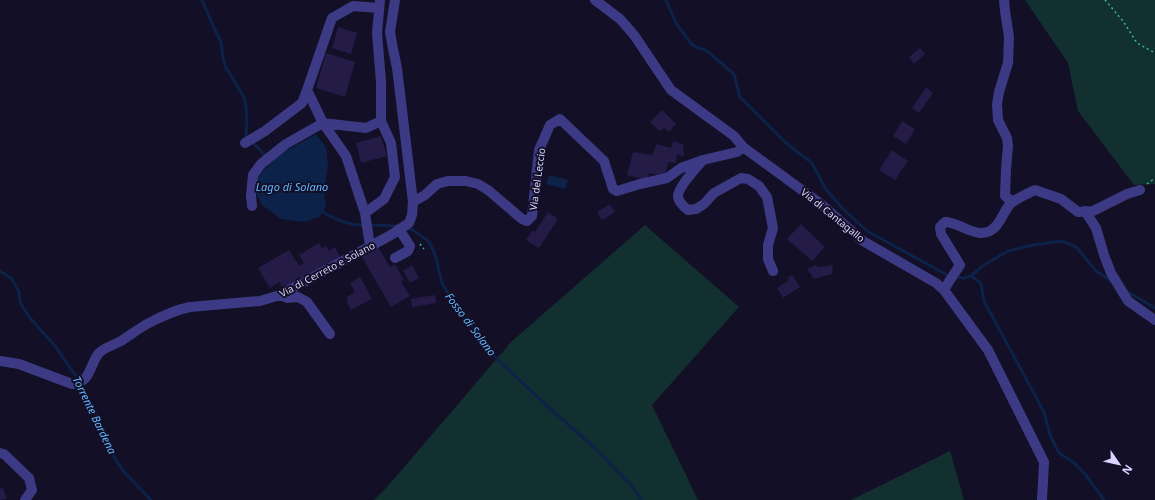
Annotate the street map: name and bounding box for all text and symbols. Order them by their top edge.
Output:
street label: Via del Leccio [526,147,548,211]
water label: Lago di Solano [256,179,328,194]
street label: Via di Cantagallo [798,185,868,245]
street label: Via di Cerreto e Solano [277,238,377,300]
water label: Fosso di Solano [442,289,500,359]
water label: Torrente Bardena [70,374,121,457]
north arrow [1099,444,1139,484]
text: N [1119,462,1136,478]

